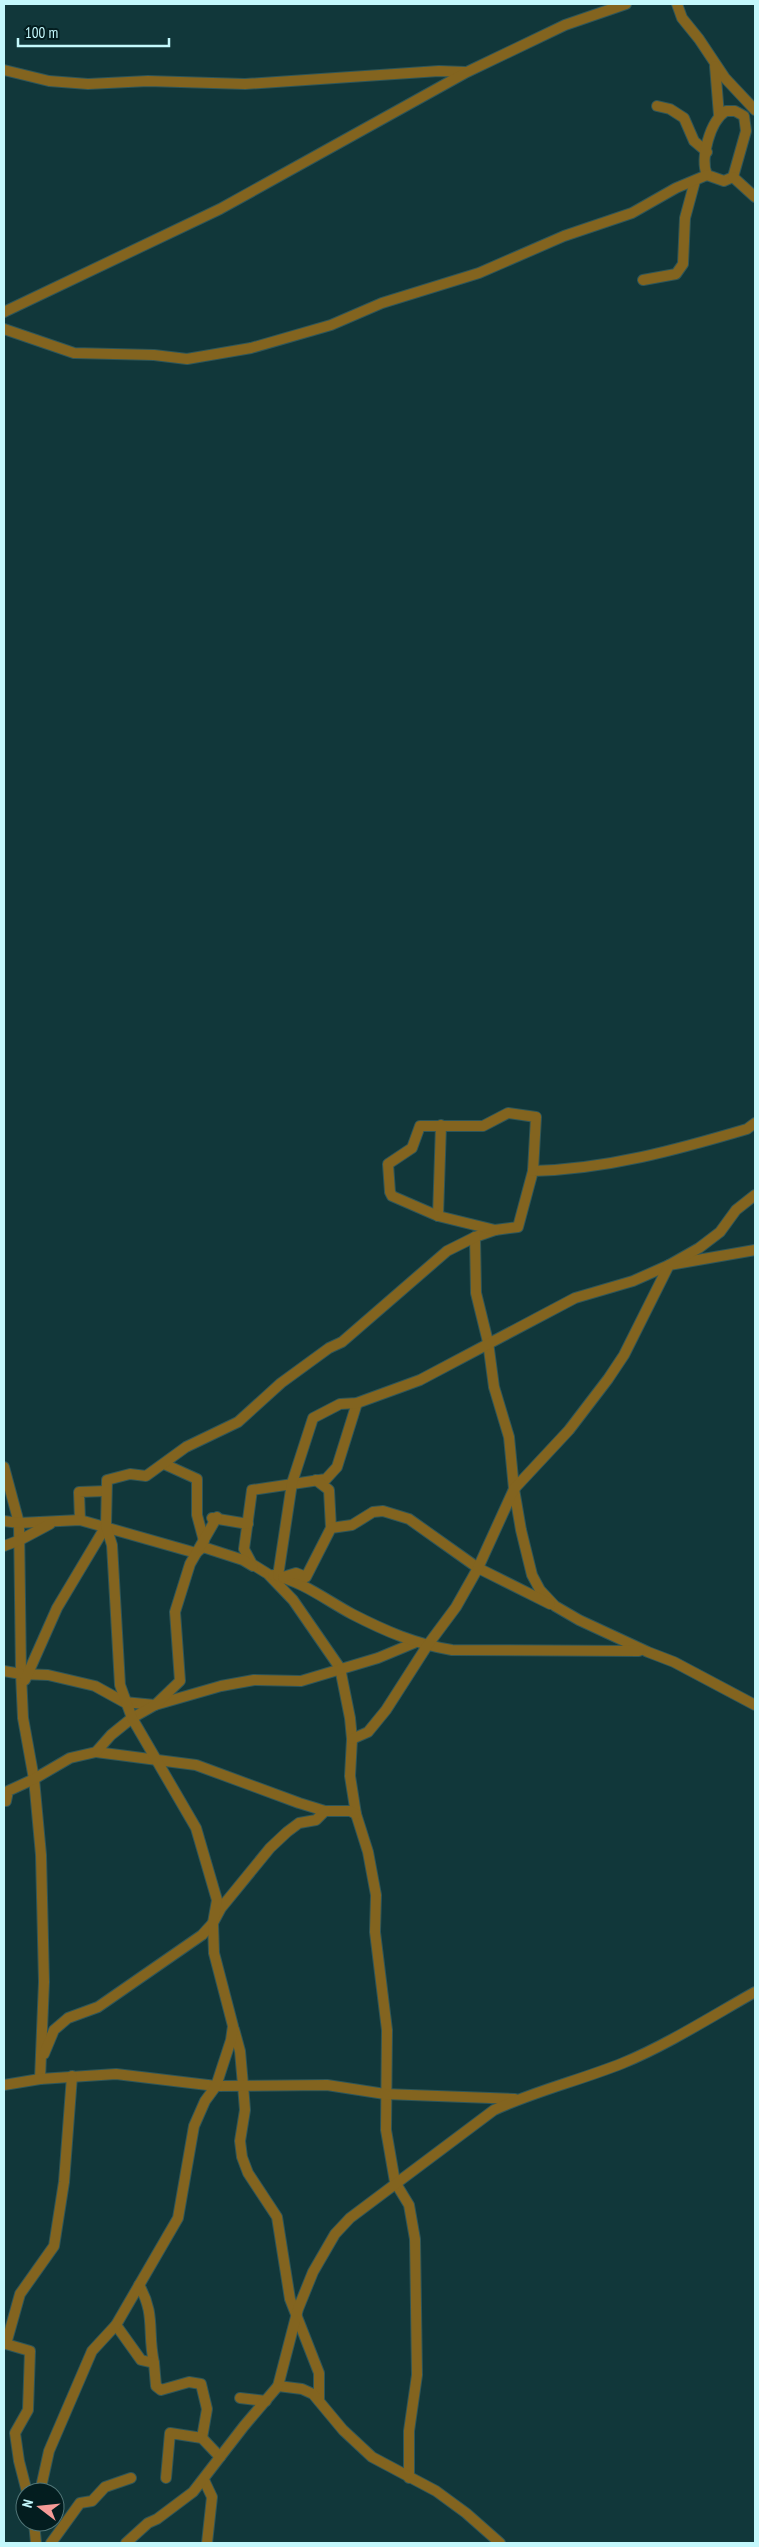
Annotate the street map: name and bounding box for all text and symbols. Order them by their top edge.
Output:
scale bar [18,15,169,47]
text: 100 m [25,23,58,42]
north arrow [15,2482,65,2532]
text: N [18,2497,37,2510]

